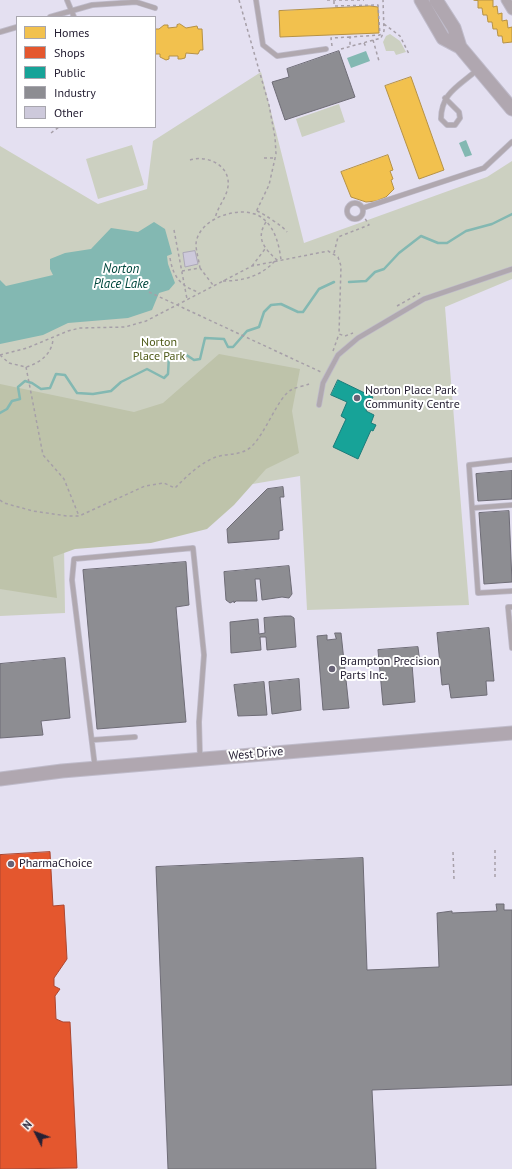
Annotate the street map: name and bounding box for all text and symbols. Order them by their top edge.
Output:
legend [16,16,156,128]
text: Homes [54,25,89,40]
text: Shops [54,45,85,60]
text: Public [54,65,85,80]
text: Industry [54,85,96,100]
text: Other [54,105,83,120]
water label: Norton Place Lake [93,261,149,292]
park label: Norton Place Park [133,336,185,364]
place label: Norton Place Park Community Centre [365,384,460,412]
marker: Norton Place Park Community Centre [352,393,362,403]
place label: Brampton Precision Parts Inc. [340,655,440,683]
marker: Brampton Precision Parts Inc. [327,664,337,674]
street label: West Drive [228,744,284,764]
place label: PharmaChoice [19,857,92,871]
marker: PharmaChoice [6,859,16,869]
north arrow [16,1113,56,1153]
text: N [19,1118,35,1132]

